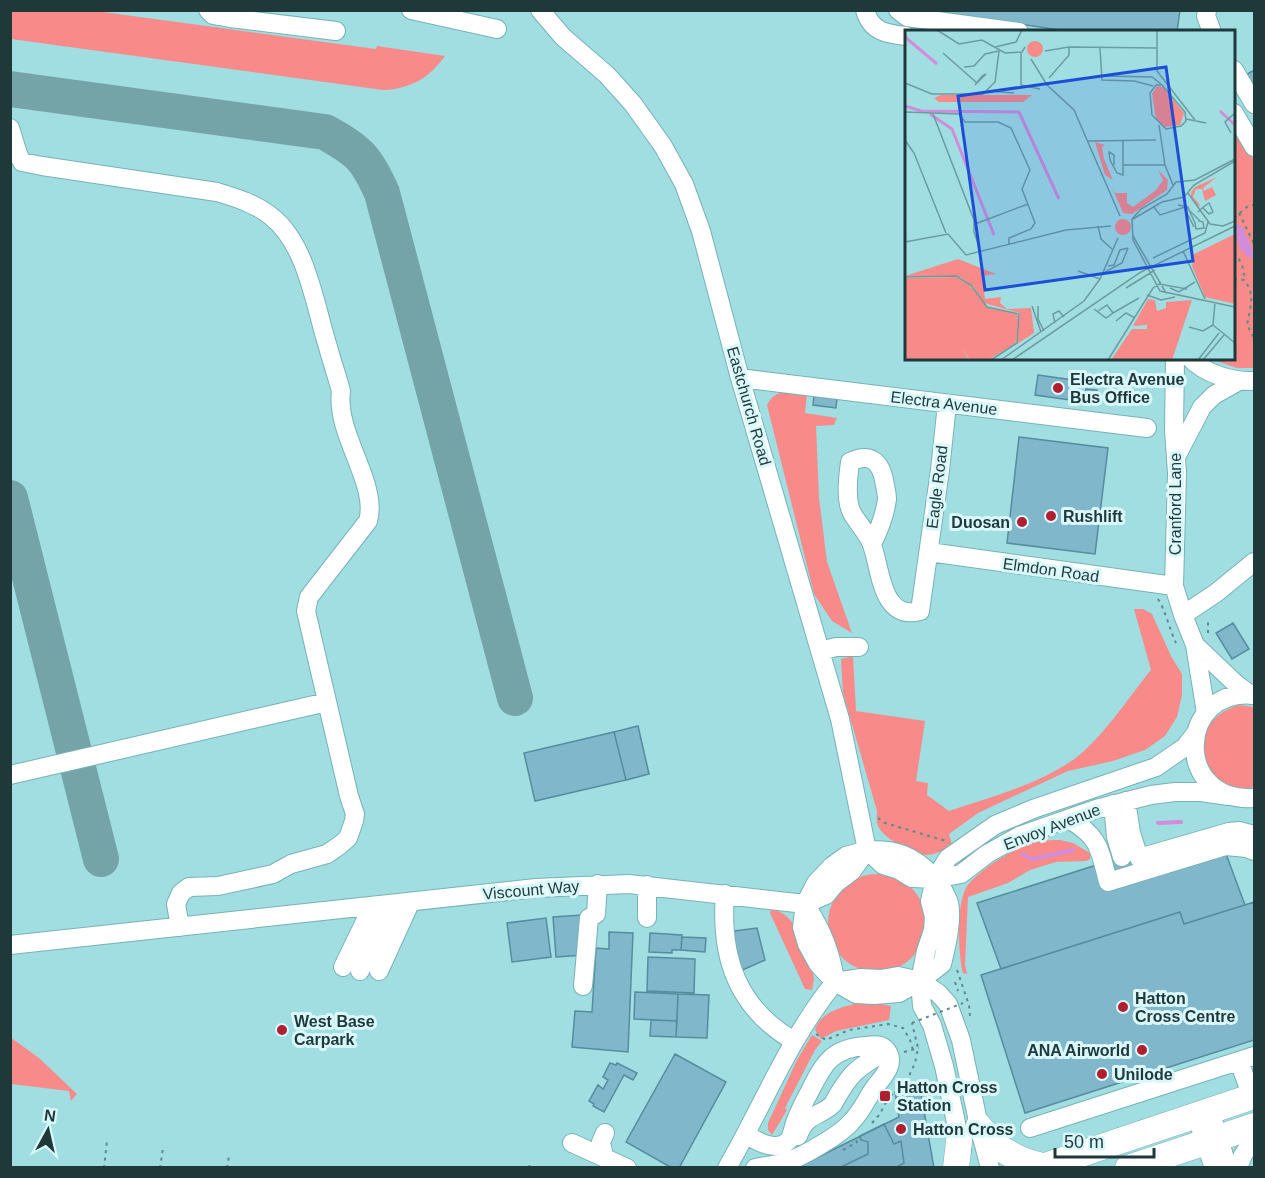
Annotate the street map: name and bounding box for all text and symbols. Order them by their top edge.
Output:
inset map [905,30,1235,360]
street label: Eastchurch Road [724,345,774,467]
place label: Electra Avenue Bus Office [1070,371,1185,406]
marker: Electra Avenue Bus Office [1051,381,1065,395]
street label: Electra Avenue [890,388,998,418]
street label: Eagle Road [923,444,951,530]
street label: Cranford Lane [1167,453,1184,555]
place label: Rushlift [1063,508,1123,525]
marker: Rushlift [1044,509,1058,523]
place label: Duosan [951,514,1010,531]
marker: Duosan [1015,515,1029,529]
street label: Elmdon Road [1002,555,1100,585]
street label: Envoy Avenue [1001,801,1103,853]
street label: Viscount Way [482,877,580,903]
place label: Hatton Cross Centre [1135,990,1236,1025]
marker: Hatton Cross Centre [1116,1000,1130,1014]
place label: West Base Carpark [294,1013,375,1048]
marker: West Base Carpark [275,1023,289,1037]
place label: ANA Airworld [1027,1042,1130,1059]
marker: ANA Airworld [1135,1043,1149,1057]
place label: Unilode [1114,1066,1173,1083]
marker: Unilode [1095,1067,1109,1081]
place label: Hatton Cross Station [897,1079,998,1114]
marker: Hatton Cross Station [878,1089,892,1103]
north arrow [18,1100,78,1160]
text: N [43,1106,57,1125]
place label: Hatton Cross [913,1121,1014,1138]
scale bar [1055,1121,1154,1159]
marker: Hatton Cross [894,1122,908,1136]
text: 50 m [1064,1132,1104,1152]

